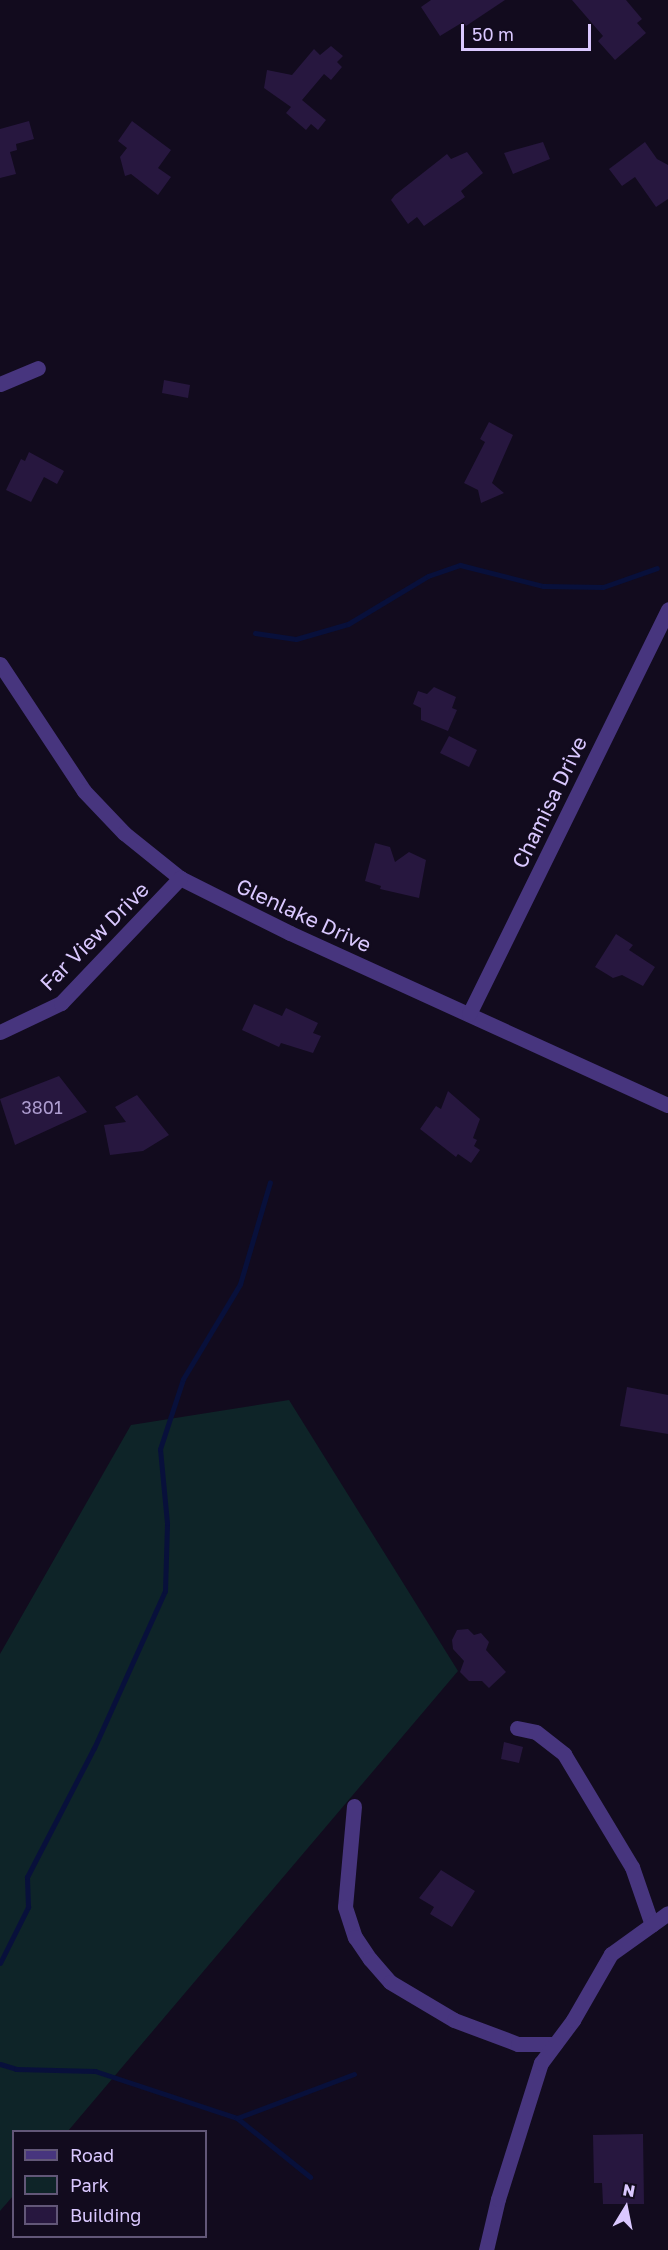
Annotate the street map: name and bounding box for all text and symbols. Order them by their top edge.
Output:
scale bar [464,12,594,50]
text: 50 m [472,23,514,45]
street label: Chamisa Drive [506,732,592,872]
street label: Glenlake Drive [233,873,375,957]
street label: Far View Drive [34,876,154,996]
house number: 3801 [21,1096,63,1118]
legend [12,2130,207,2238]
text: Road [70,2144,114,2166]
text: Park [70,2174,109,2196]
north arrow [596,2178,656,2238]
text: N [621,2179,637,2201]
text: Building [70,2204,141,2226]

